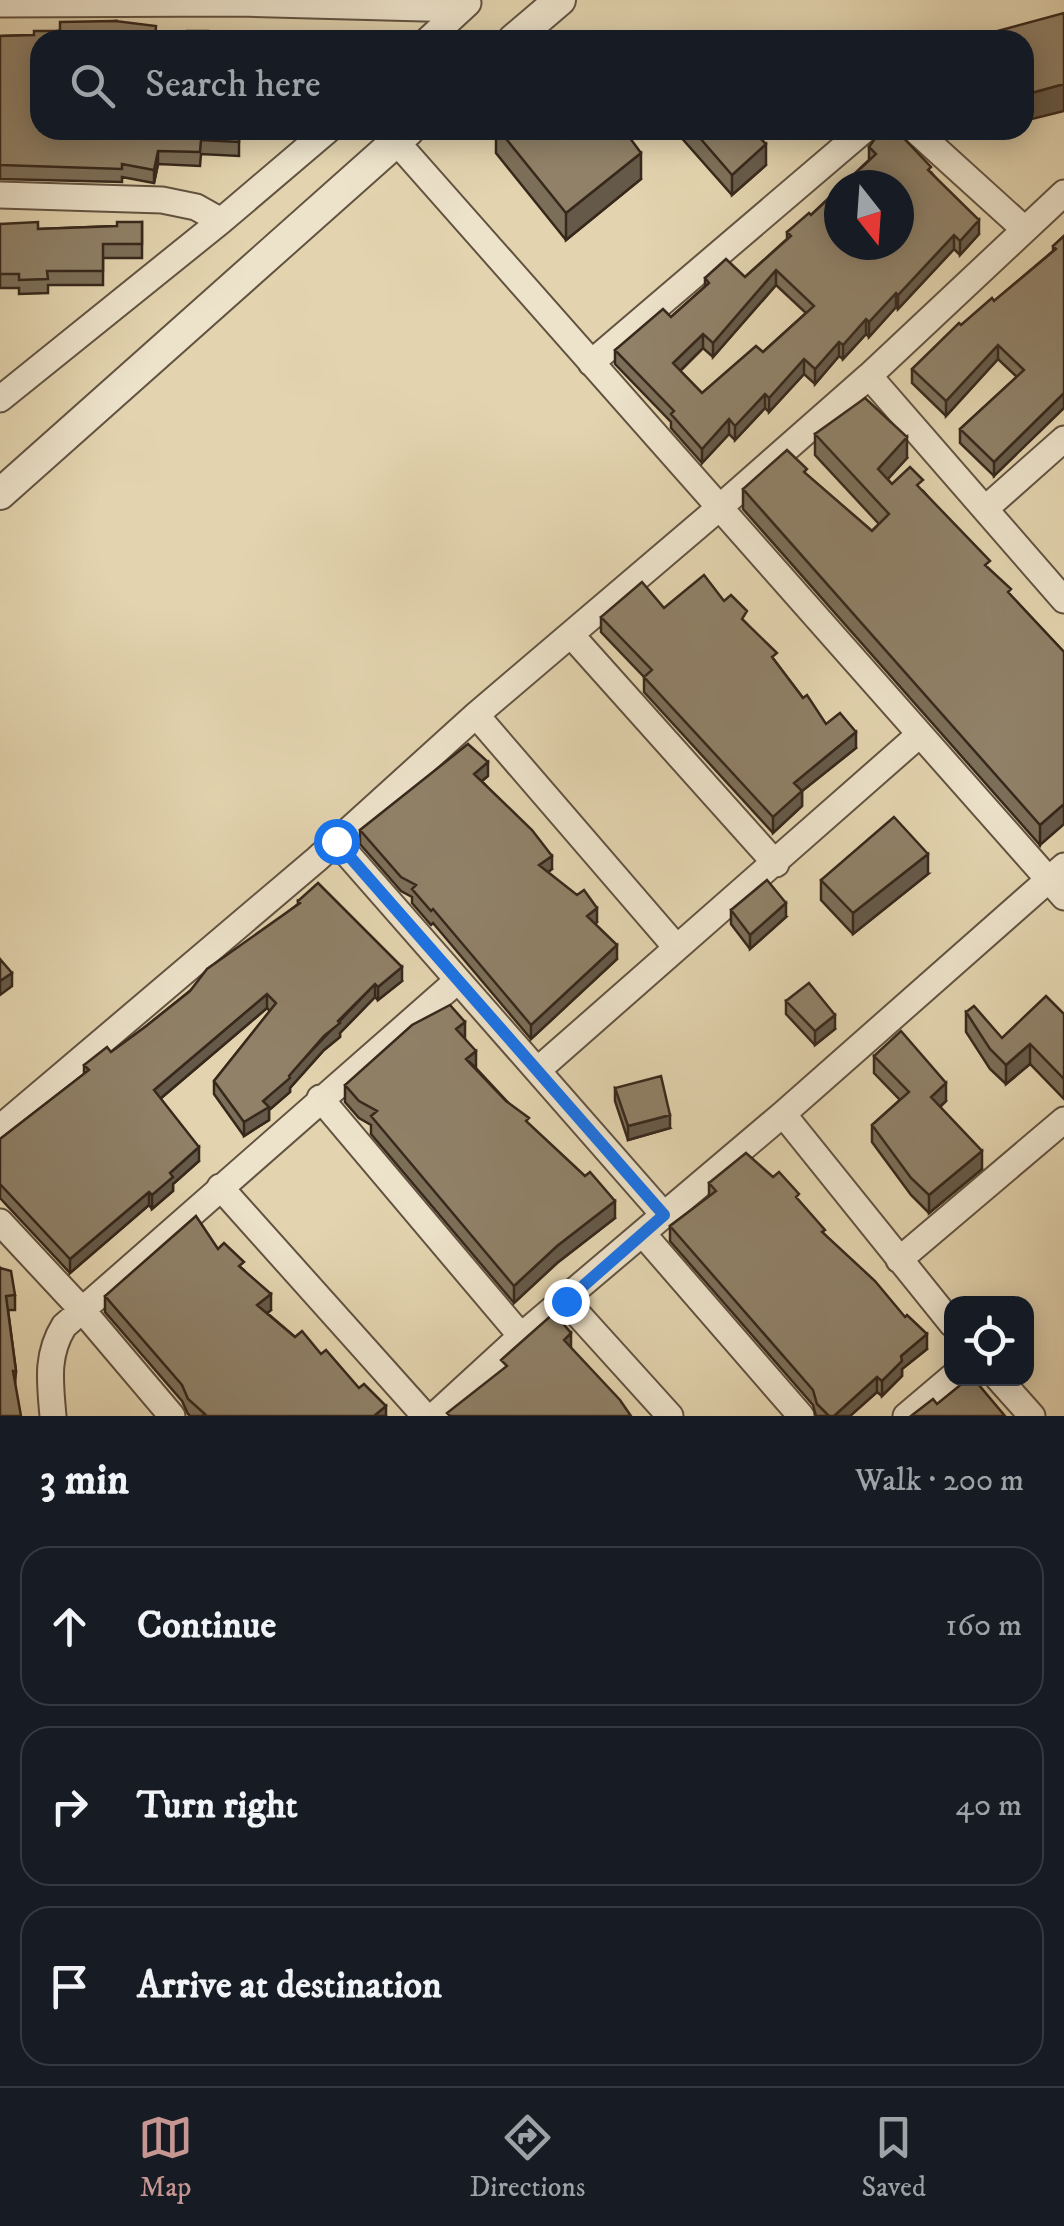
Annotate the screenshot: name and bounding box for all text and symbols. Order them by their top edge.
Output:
search box [30,30,1034,140]
icon: search [65,58,120,113]
text: Search here [145,61,321,109]
north arrow [824,170,914,260]
route start [314,819,360,865]
route end [544,1279,590,1325]
map controls [944,1296,1034,1386]
button: locate [944,1296,1034,1386]
text: 3 min [40,1455,129,1507]
text: Walk · 200 m [855,1461,1024,1501]
icon: ahead [42,1599,97,1654]
text: Continue [137,1602,276,1650]
text: 160 m [946,1606,1022,1646]
icon: right [42,1779,97,1834]
text: Turn right [137,1782,298,1830]
text: 40 m [955,1786,1022,1826]
icon: arrive [42,1959,97,2014]
text: Arrive at destination [137,1962,442,2010]
tab: Map [138,2110,193,2205]
tab: Directions [469,2110,585,2205]
tab: Saved [862,2110,926,2205]

